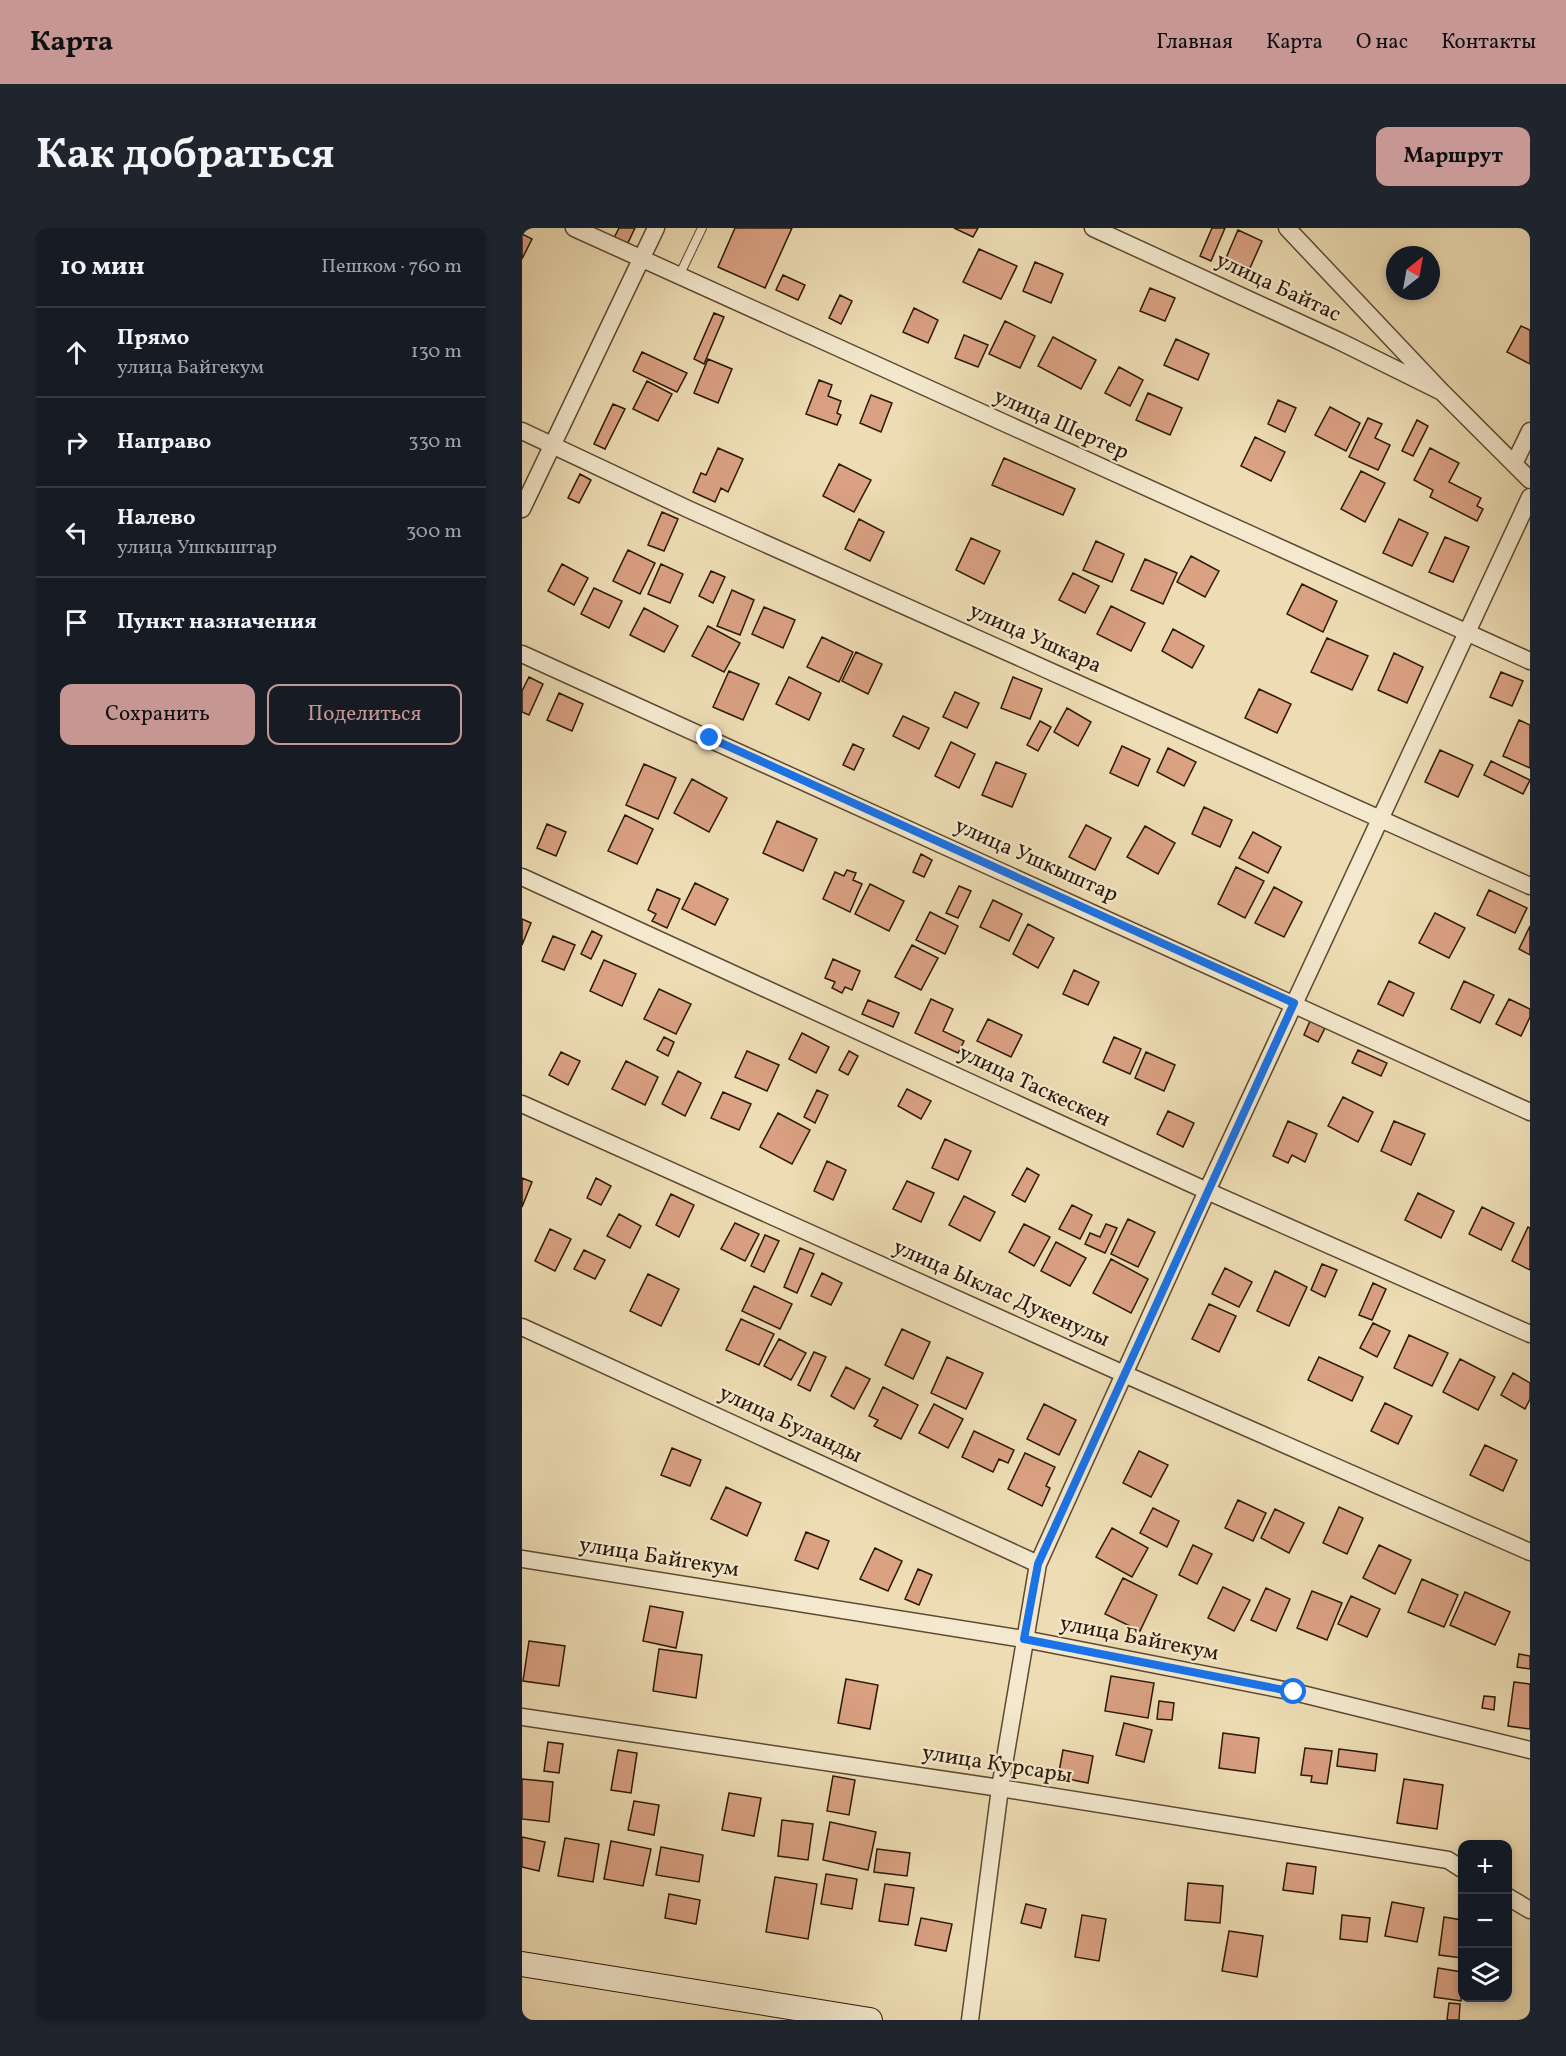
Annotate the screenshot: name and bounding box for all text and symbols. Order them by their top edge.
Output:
text: Карта [30,23,113,62]
text: Главная [1156,28,1233,57]
text: Карта [1266,28,1323,57]
text: О нас [1356,28,1408,57]
text: Контакты [1441,28,1536,57]
text: Как добраться [36,127,335,186]
button: Маршрут [1376,127,1530,186]
street label: улица Байтас [1210,245,1346,331]
north arrow [1386,246,1440,300]
text: 10 мин [60,249,145,285]
text: Пешком · 760 m [321,253,462,281]
text: Прямо [117,323,189,354]
icon: ahead [60,336,93,369]
text: 130 m [411,338,462,366]
text: улица Байгекум [117,354,264,382]
street label: улица Шертер [989,381,1133,469]
icon: right [60,426,93,459]
text: Направо [117,427,211,458]
text: 330 m [408,428,462,456]
text: Налево [117,503,196,534]
icon: left [60,516,93,549]
text: 300 m [406,518,462,546]
text: улица Ушкыштар [117,534,277,562]
street label: улица Ушкара [964,596,1106,682]
icon: arrive [60,606,93,639]
text: Пункт назначения [117,607,317,638]
button: Сохранить [60,684,255,745]
button: Поделиться [267,684,462,745]
route end [696,724,722,750]
street label: улица Ушкыштар [949,811,1123,911]
street label: улица Таскескен [953,1038,1115,1136]
street label: улица Ыклас Дукенулы [888,1232,1114,1356]
street label: улица Буланды [713,1378,867,1472]
street label: улица Байгекум [577,1530,741,1586]
street label: улица Байгекум [1057,1608,1221,1670]
route start [1280,1678,1306,1704]
street label: улица Курсары [920,1738,1074,1792]
map controls [1458,1840,1512,2002]
button: + [1458,1840,1512,1894]
button: − [1458,1894,1512,1948]
button: layers [1458,1948,1512,2002]

